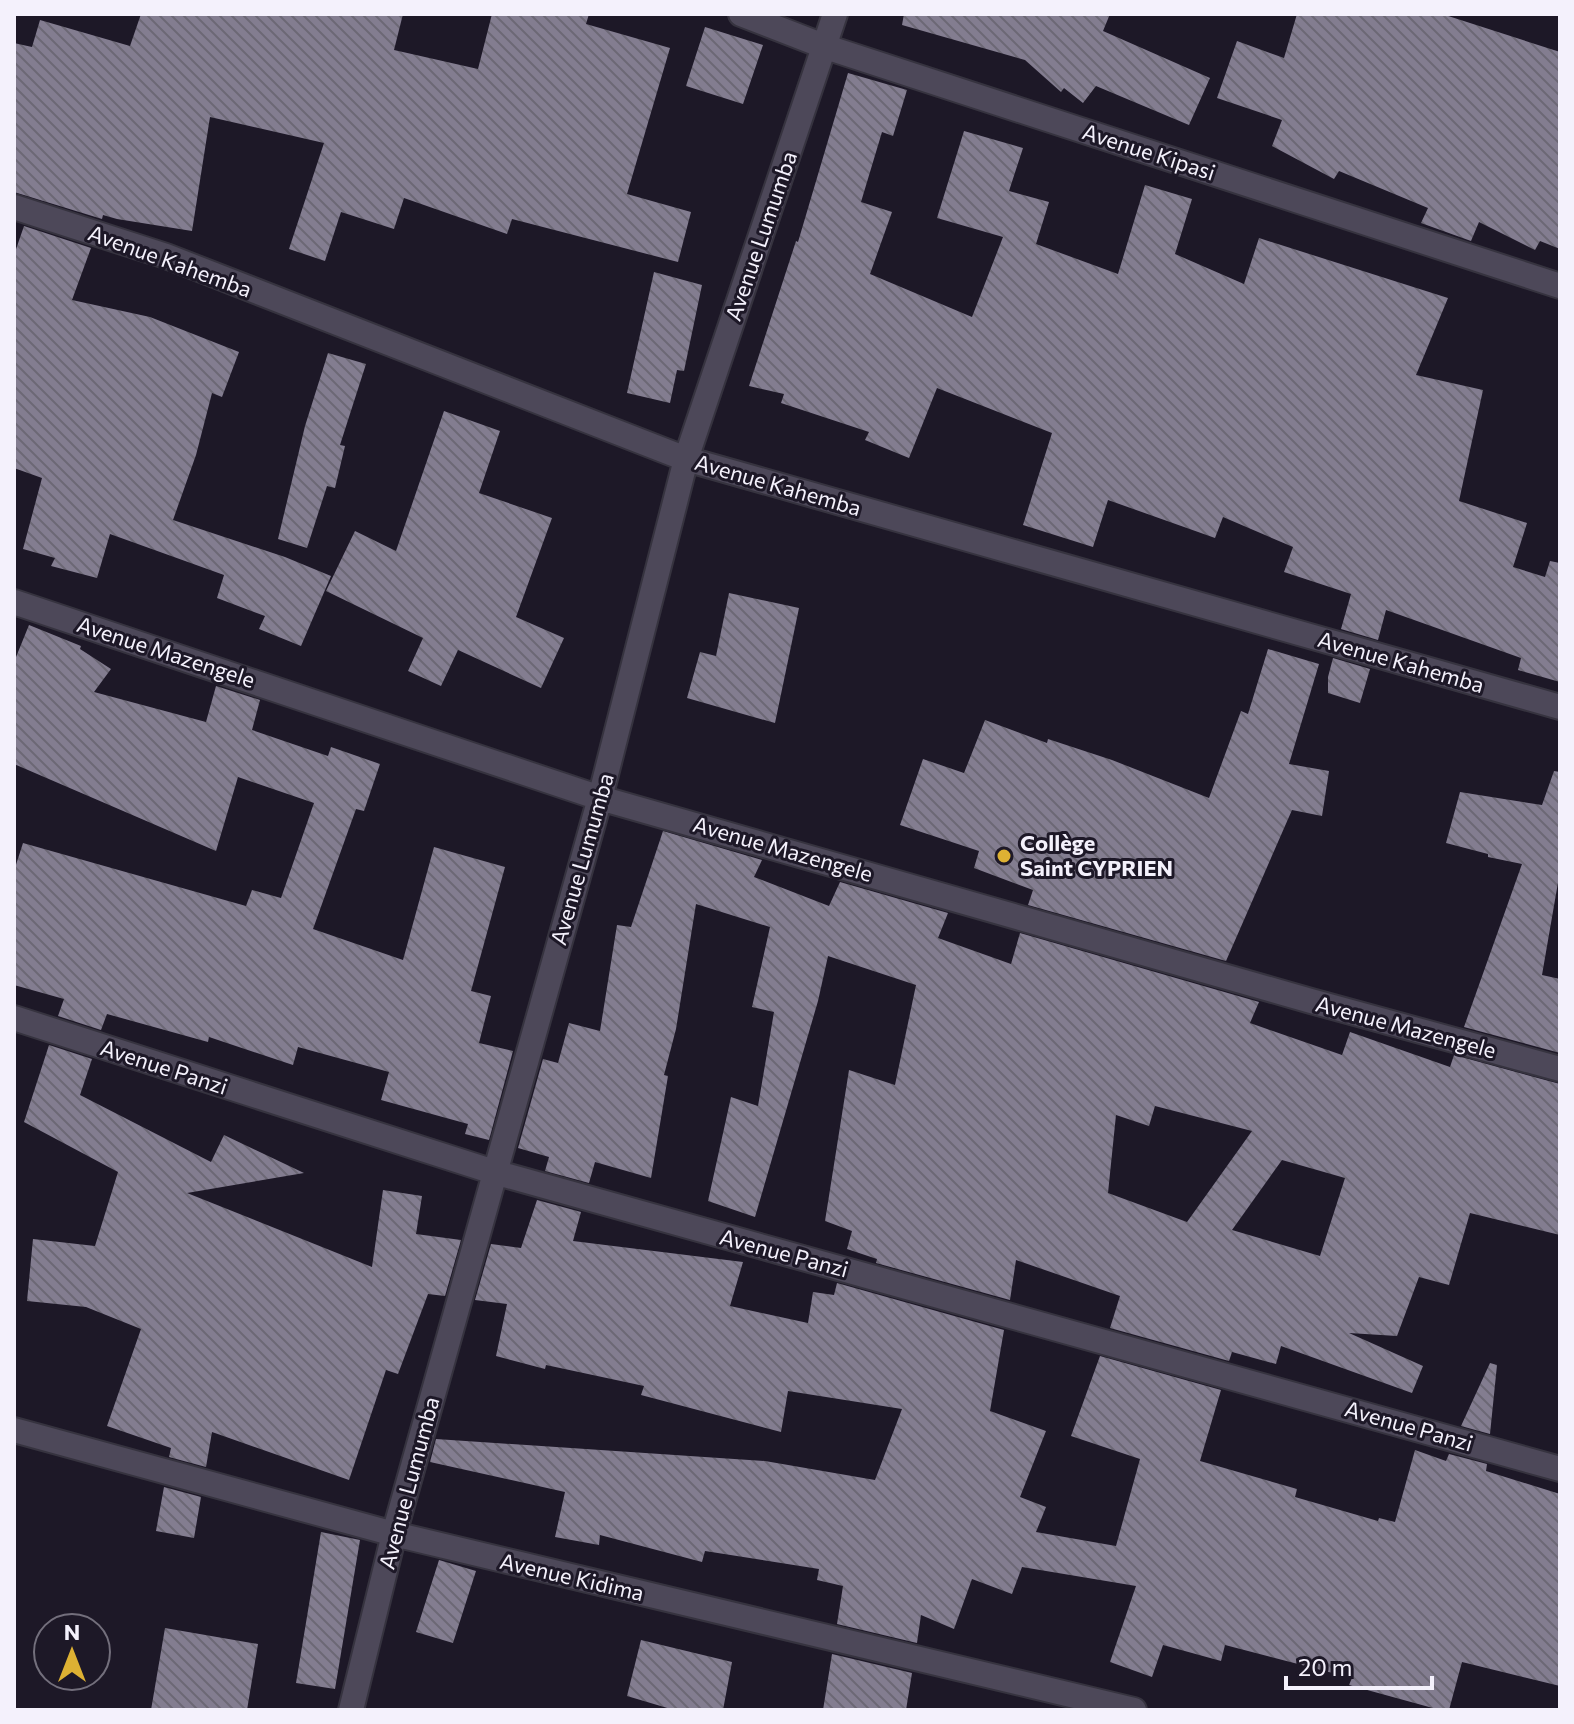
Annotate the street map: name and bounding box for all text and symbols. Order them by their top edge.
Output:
street label: Avenue Kipasi [1079,117,1219,186]
street label: Avenue Lumumba [719,147,802,324]
street label: Avenue Kahemba [85,218,255,303]
street label: Avenue Kahemba [692,448,864,521]
street label: Avenue Mazengele [74,610,259,693]
street label: Avenue Kahemba [1315,625,1487,698]
street label: Avenue Lumumba [544,770,619,948]
street label: Avenue Mazengele [690,810,876,887]
place label: Collège Saint CYPRIEN [1020,829,1173,881]
marker: Collège Saint CYPRIEN [995,847,1013,865]
street label: Avenue Mazengele [1313,989,1499,1064]
street label: Avenue Panzi [97,1033,231,1100]
street label: Avenue Panzi [717,1222,851,1283]
street label: Avenue Lumumba [372,1394,445,1572]
street label: Avenue Panzi [1342,1394,1476,1457]
street label: Avenue Kidima [497,1547,647,1606]
north arrow [32,1612,112,1692]
text: N [64,1618,80,1645]
scale bar [1286,1640,1432,1690]
text: 20 m [1298,1652,1352,1681]

